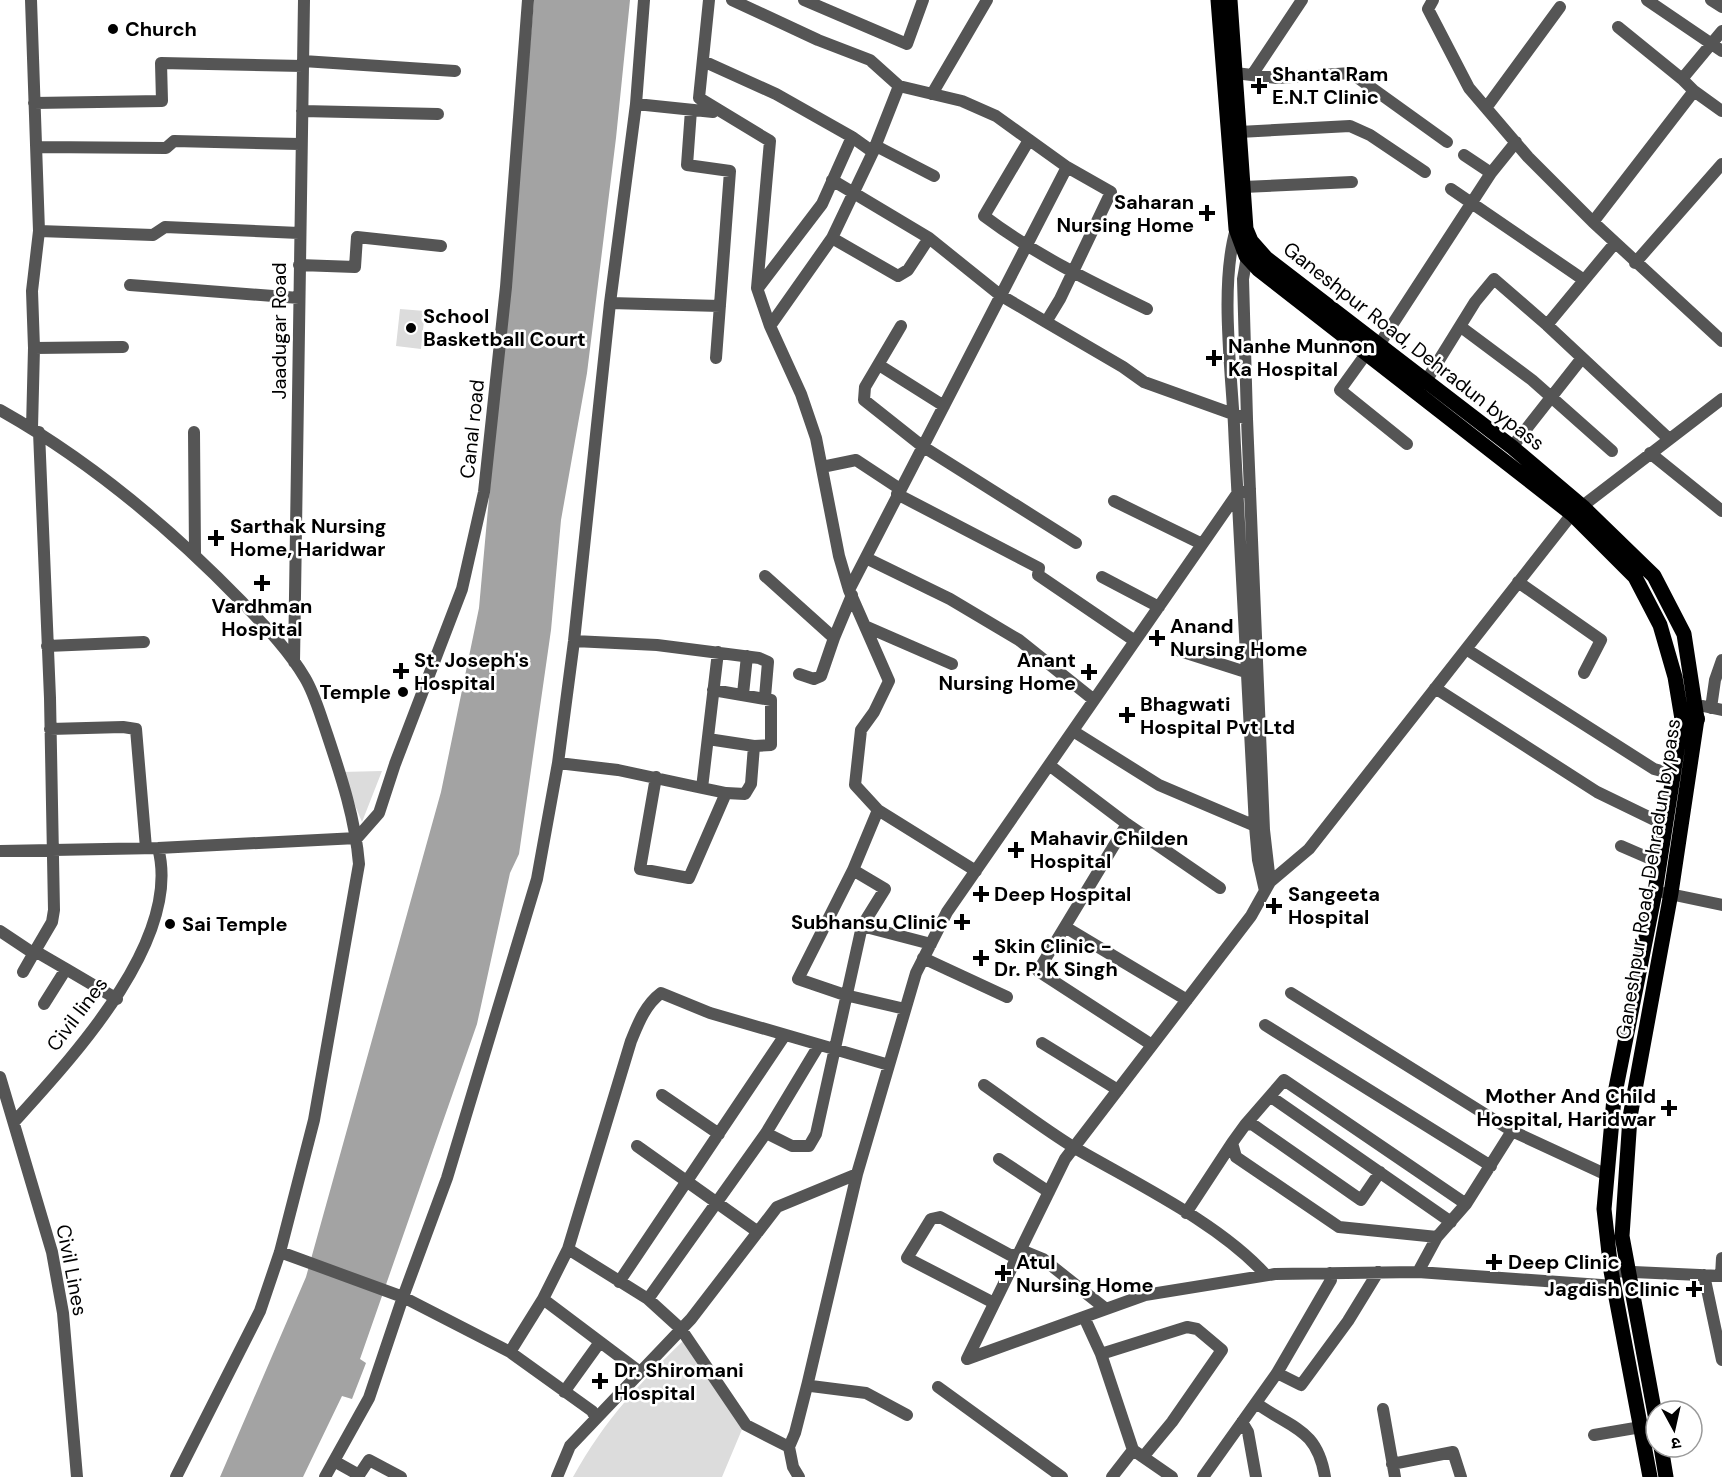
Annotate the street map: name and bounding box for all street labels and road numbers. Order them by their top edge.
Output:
street label: Ganeshpur Road, Dehradun bypass [1278,236,1550,456]
street label: Jaadugar Road [266,262,292,400]
street label: Canal road [454,378,490,480]
street label: Ganeshpur Road, Dehradun bypass [1610,717,1686,1041]
street label: Civil lines [41,972,113,1056]
street label: Civil Lines [50,1222,94,1318]

